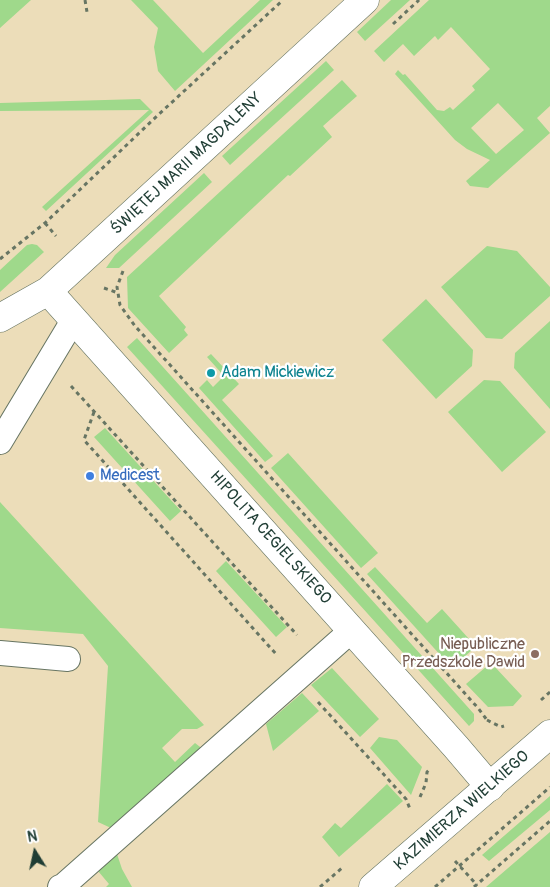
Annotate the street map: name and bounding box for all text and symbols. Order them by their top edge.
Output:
street label: ŚWIĘTEJ MARII MAGDALENY [108,89,266,239]
place label: Adam Mickiewicz [221,363,334,383]
marker: Adam Mickiewicz [205,367,217,379]
place label: Medicest [100,466,160,486]
street label: HIPOLITA CEGIELSKIEGO [205,467,335,609]
marker: Medicest [84,470,96,482]
place label: Niepubliczne Przedszkole Dawid [402,635,525,673]
marker: Niepubliczne Przedszkole Dawid [529,648,541,660]
street label: KAZIMIERZA WIELKIEGO [391,747,533,875]
north arrow [10,827,60,877]
text: N [26,828,38,846]

